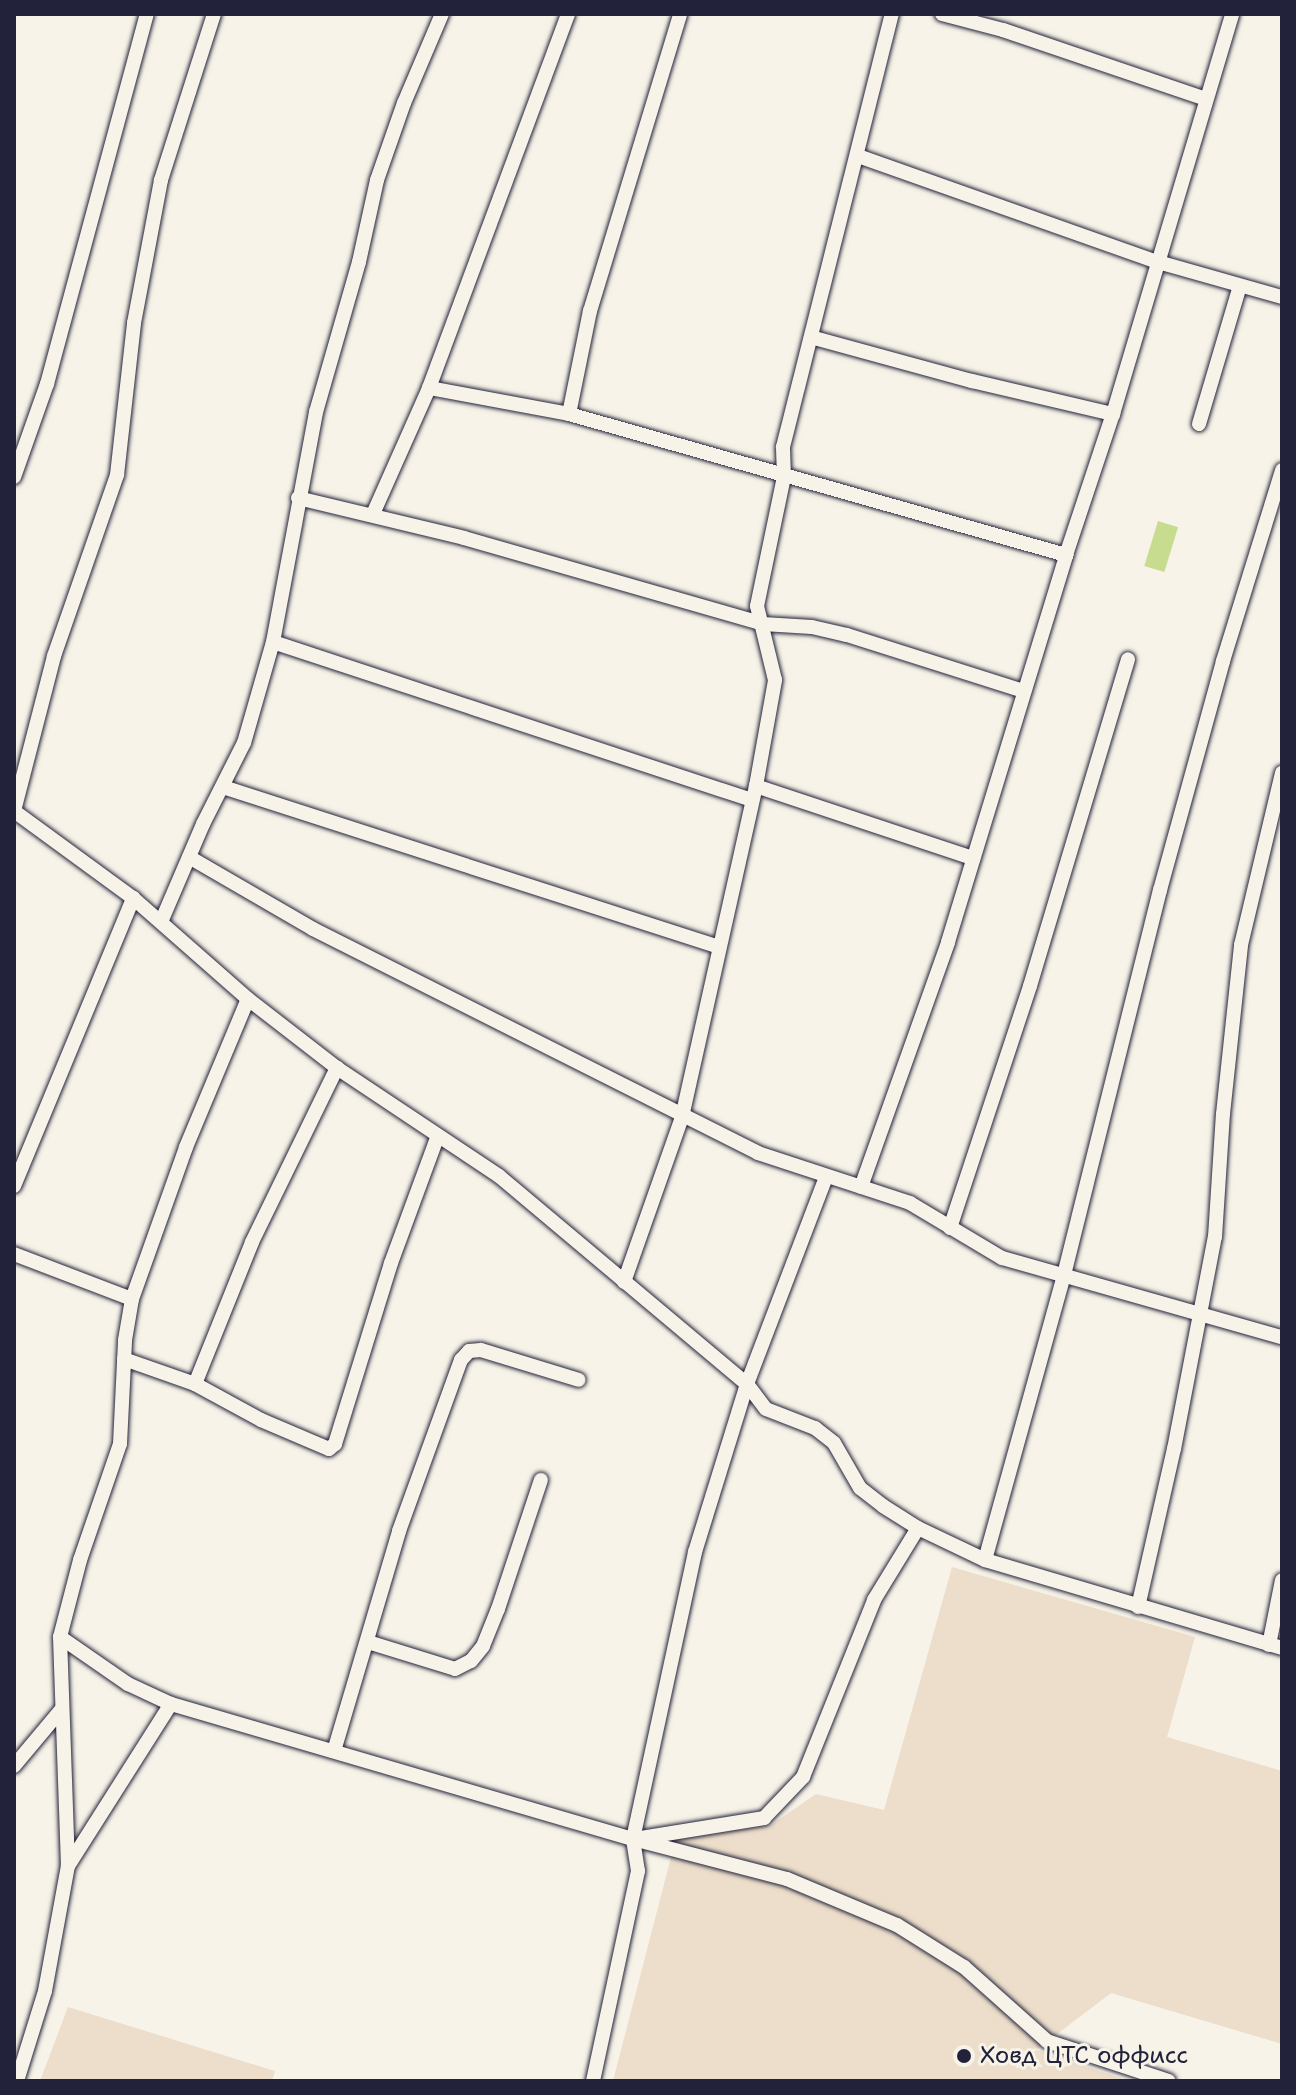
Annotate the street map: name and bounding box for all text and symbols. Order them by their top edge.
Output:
place label: Ховд ЦТС оффисс [980,2042,1188,2070]
marker: Ховд ЦТС оффисс [955,2047,973,2065]

